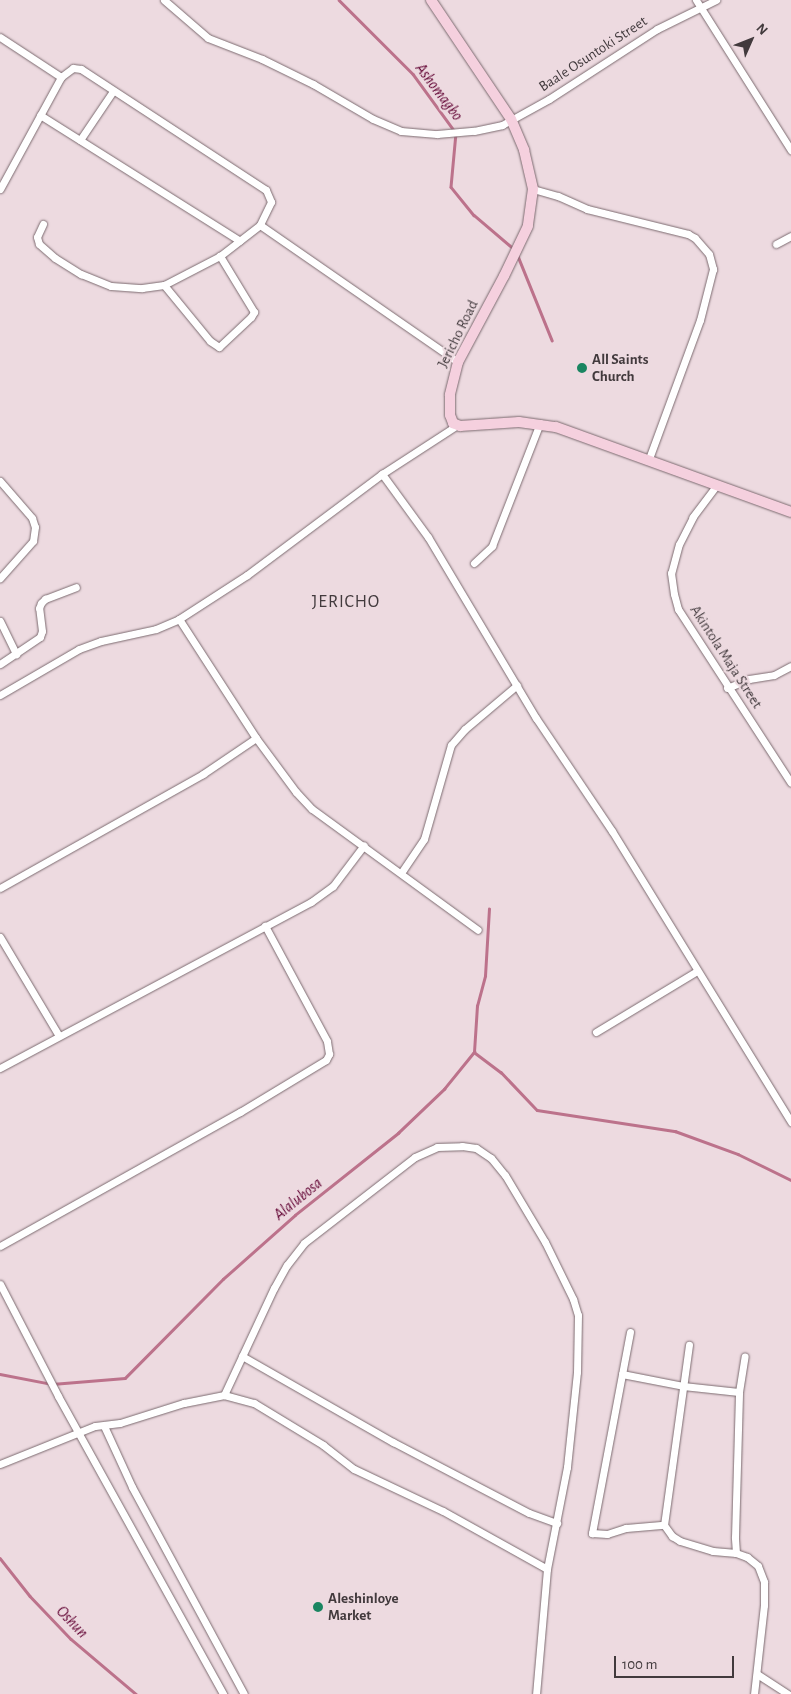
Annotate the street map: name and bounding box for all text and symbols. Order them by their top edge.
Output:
street label: Baale Osuntoki Street [535,12,651,96]
north arrow [726,15,776,65]
text: N [753,21,770,38]
water label: Ashomagbo [411,59,467,125]
street label: Jericho Road [434,297,482,371]
place label: All Saints Church [592,350,648,385]
marker: All Saints Church [576,362,588,374]
district label: JERICHO [311,591,381,613]
street label: Akintola Maja Street [686,602,766,712]
water label: Alalubosa [270,1174,326,1224]
place label: Aleshinloye Market [328,1589,399,1624]
marker: Aleshinloye Market [312,1601,324,1613]
water label: Oshun [52,1602,92,1642]
scale bar [616,1646,736,1678]
text: 100 m [622,1657,657,1672]

